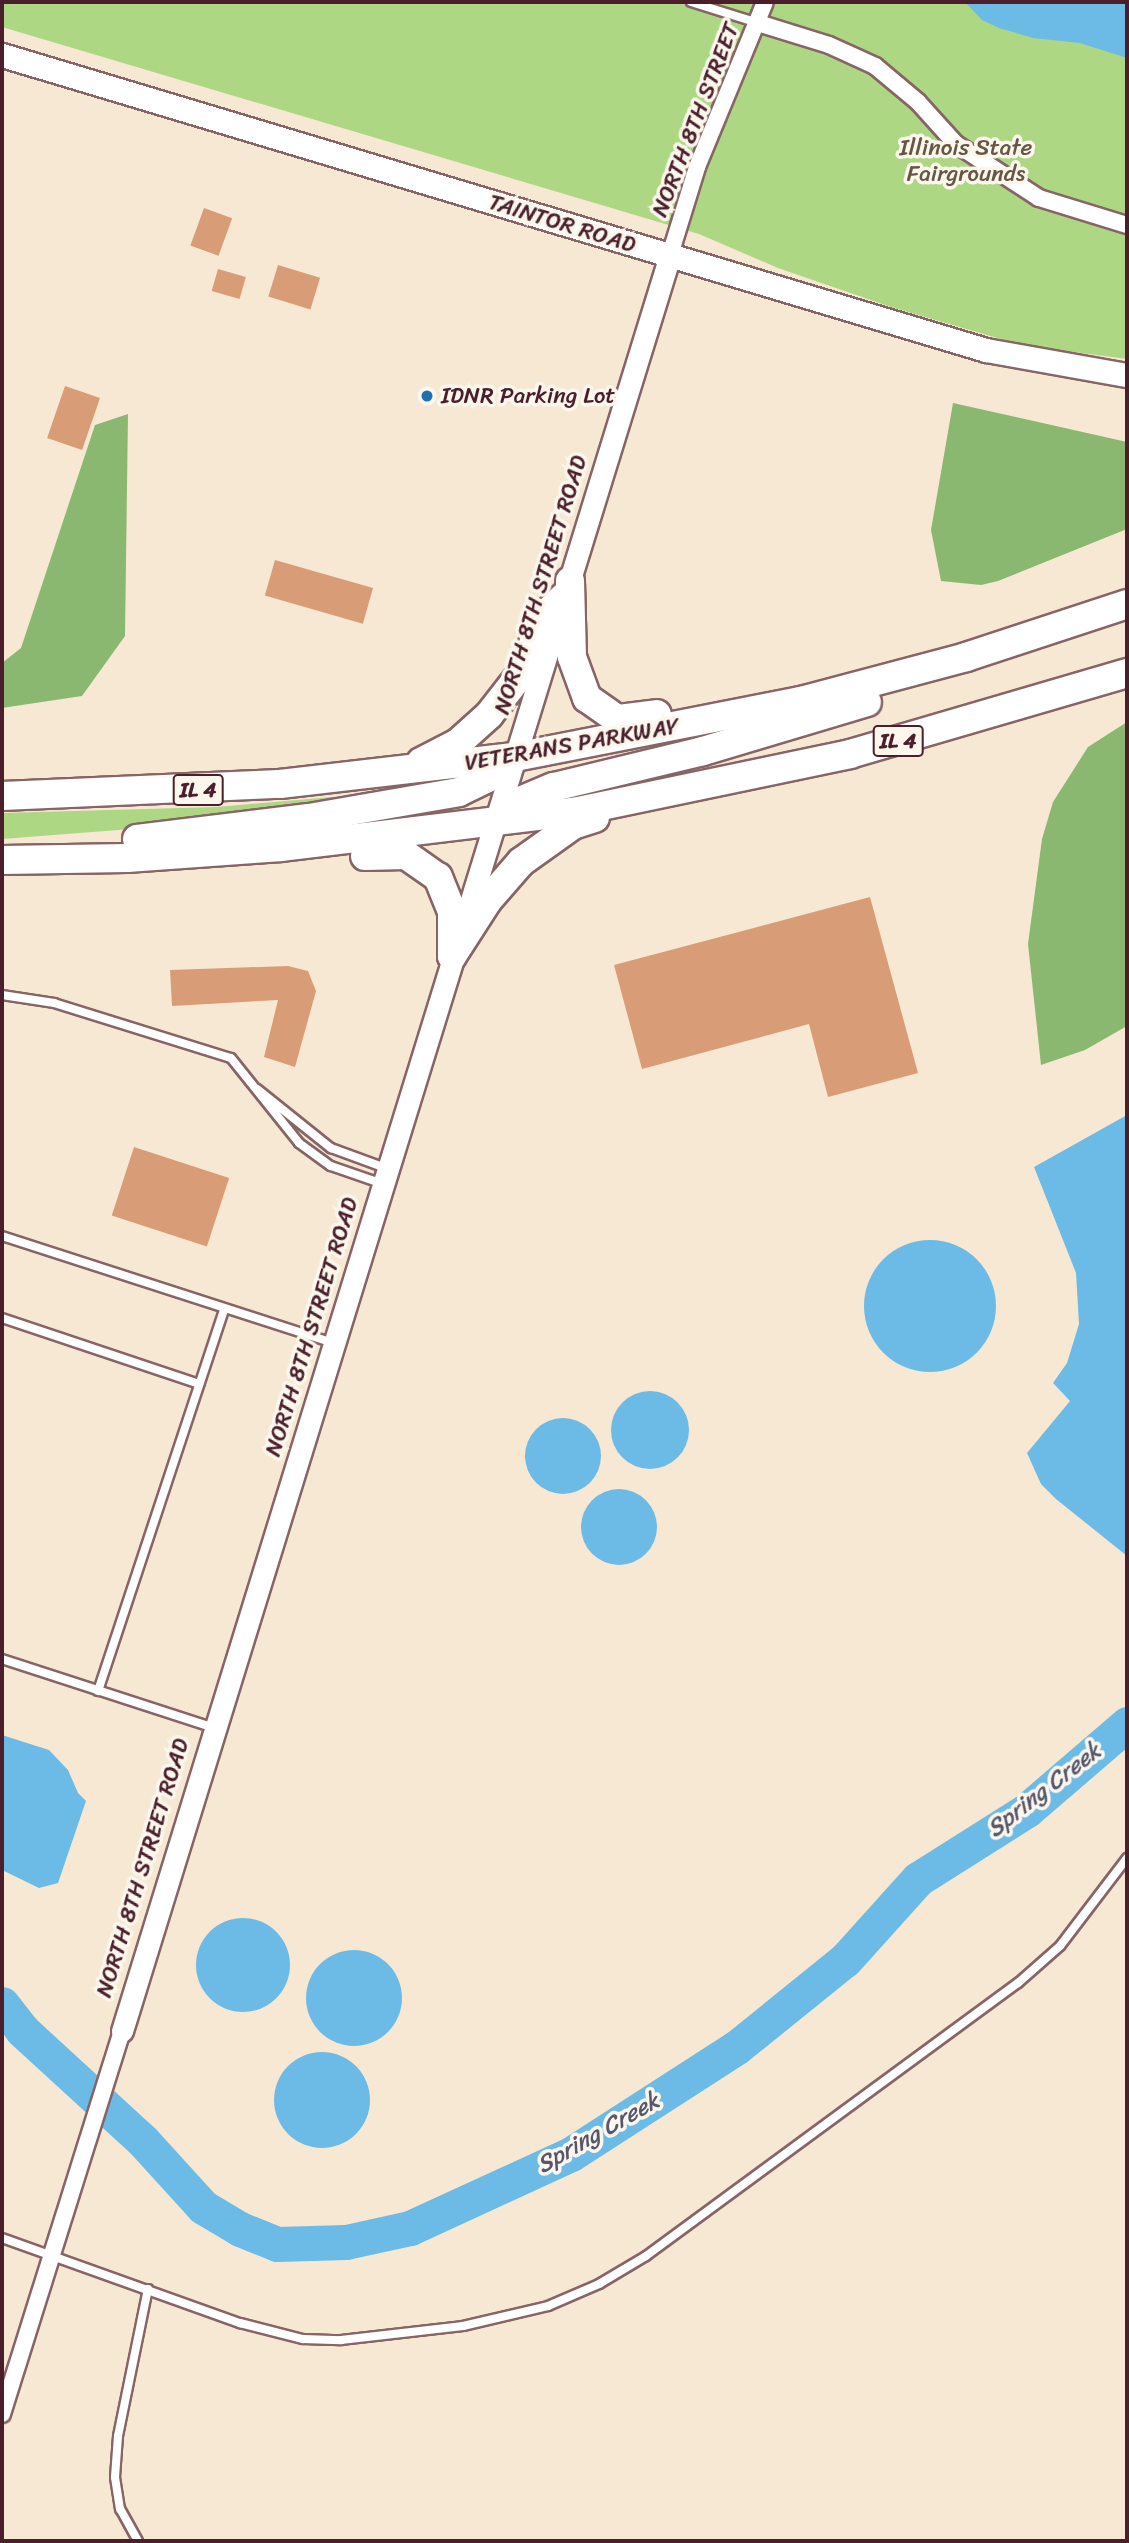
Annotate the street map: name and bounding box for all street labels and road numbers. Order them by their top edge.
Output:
street label: NORTH 8TH STREET [646,19,746,221]
street label: TAINTOR ROAD [485,189,639,259]
street label: NORTH 8TH STREET ROAD [488,452,594,718]
street label: VETERANS PARKWAY [465,713,679,777]
road number: IL 4 [872,724,924,758]
road number: IL 4 [172,772,224,808]
street label: NORTH 8TH STREET ROAD [259,1194,365,1460]
street label: NORTH 8TH STREET ROAD [90,1735,196,2001]

